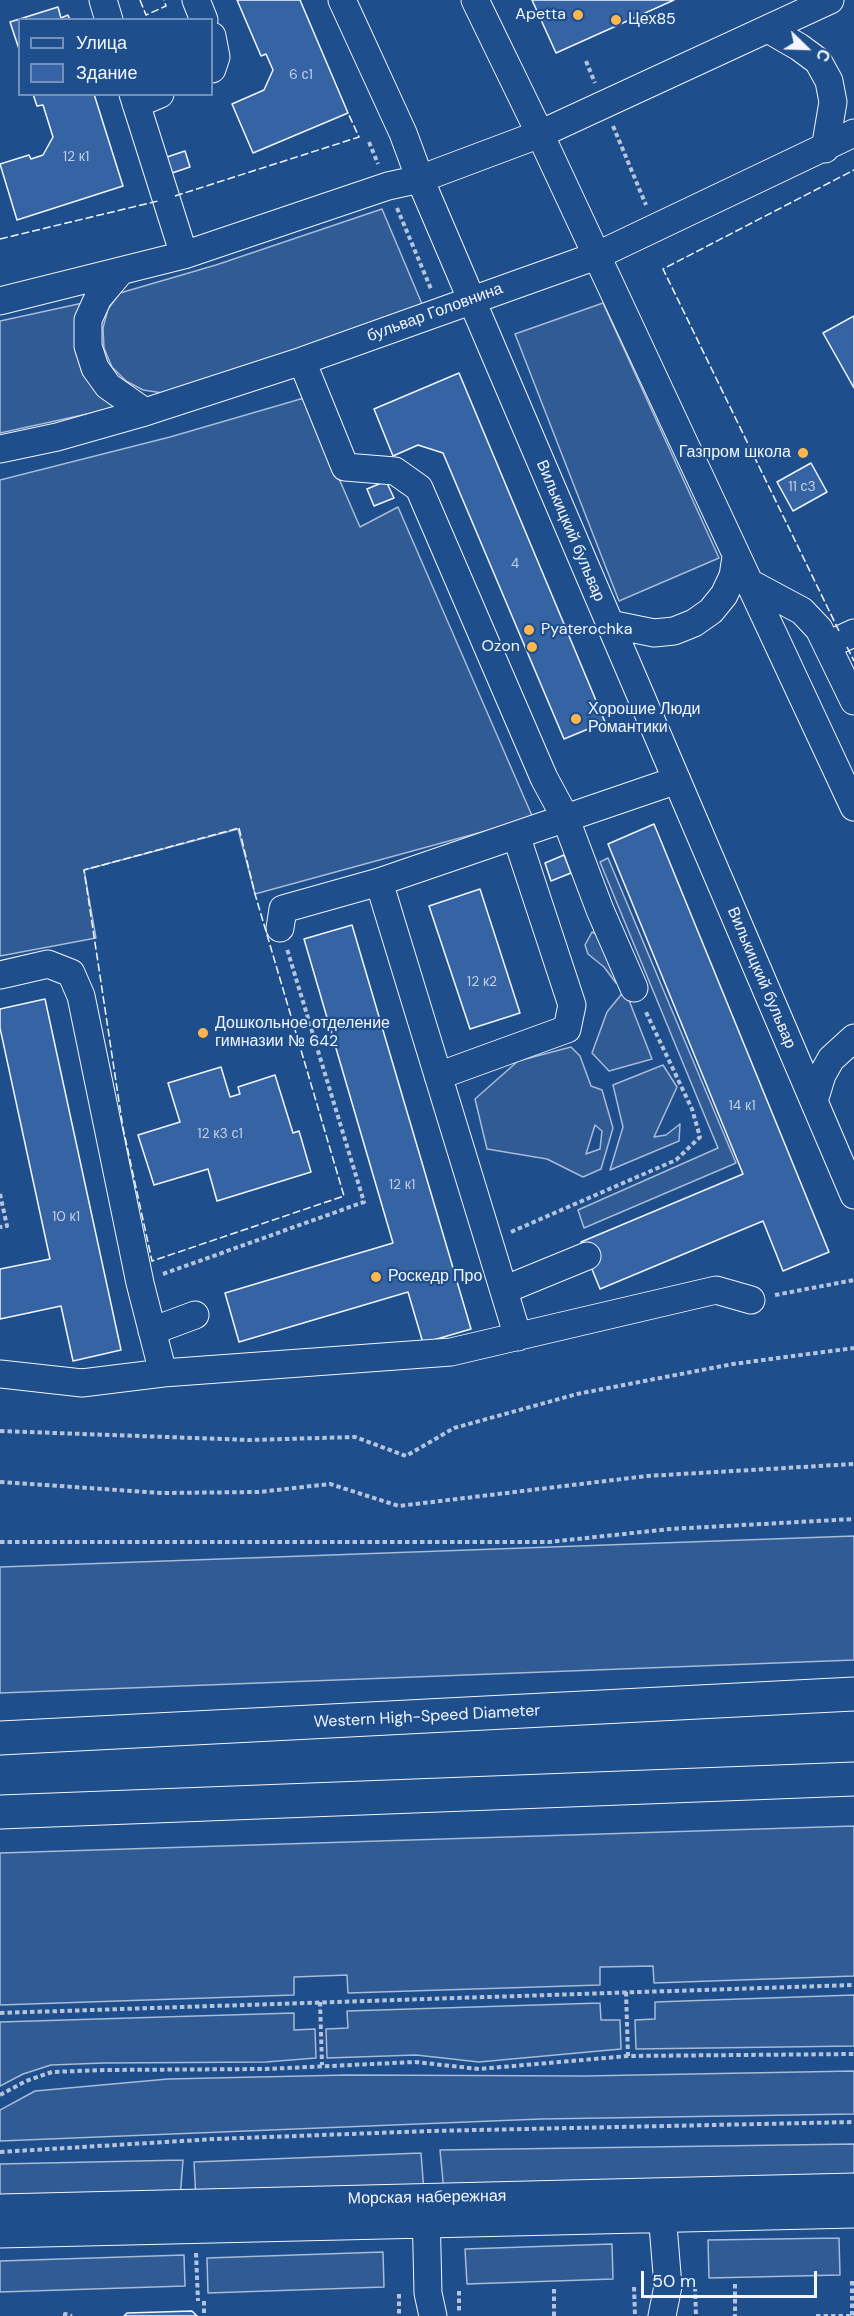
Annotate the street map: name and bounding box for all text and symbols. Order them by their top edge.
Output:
place label: Apetta [515,5,566,25]
marker: Apetta [571,8,585,22]
place label: Цех85 [628,10,676,30]
marker: Цех85 [609,13,623,27]
legend [18,18,213,96]
north arrow [776,18,836,78]
text: Улица [76,31,127,55]
text: С [811,46,835,65]
text: Здание [76,61,137,85]
house number: 6 с1 [289,67,313,83]
house number: 12 к1 [63,149,89,165]
street label: бульвар Головнина [364,280,506,346]
place label: Газпром школа [679,443,791,463]
marker: Газпром школа [796,446,810,460]
street label: Вилькицкий бульвар [532,457,608,605]
house number: 11 с3 [788,479,816,495]
house number: 4 [511,556,519,572]
place label: Pyaterochka [541,620,632,640]
marker: Pyaterochka [522,623,536,637]
place label: Ozon [482,637,520,657]
marker: Ozon [525,640,539,654]
place label: Хорошие Люди Романтики [588,700,701,738]
marker: Хорошие Люди Романтики [569,712,583,726]
street label: Вилькицкий бульвар [723,904,799,1052]
house number: 12 к2 [467,974,497,990]
place label: Дошкольное отделение гимназии № 642 [215,1014,390,1052]
marker: Дошкольное отделение гимназии № 642 [196,1026,210,1040]
house number: 14 к1 [728,1098,756,1114]
house number: 12 к3 с1 [197,1126,243,1142]
house number: 12 к1 [389,1177,415,1193]
house number: 10 к1 [52,1209,80,1225]
place label: Роскедр Про [388,1267,482,1287]
marker: Роскедр Про [369,1270,383,1284]
street label: Western High-Speed Diameter [313,1701,541,1733]
street label: Морская набережная [347,2187,507,2209]
scale bar [644,2259,820,2297]
text: 50 m [652,2269,696,2293]

